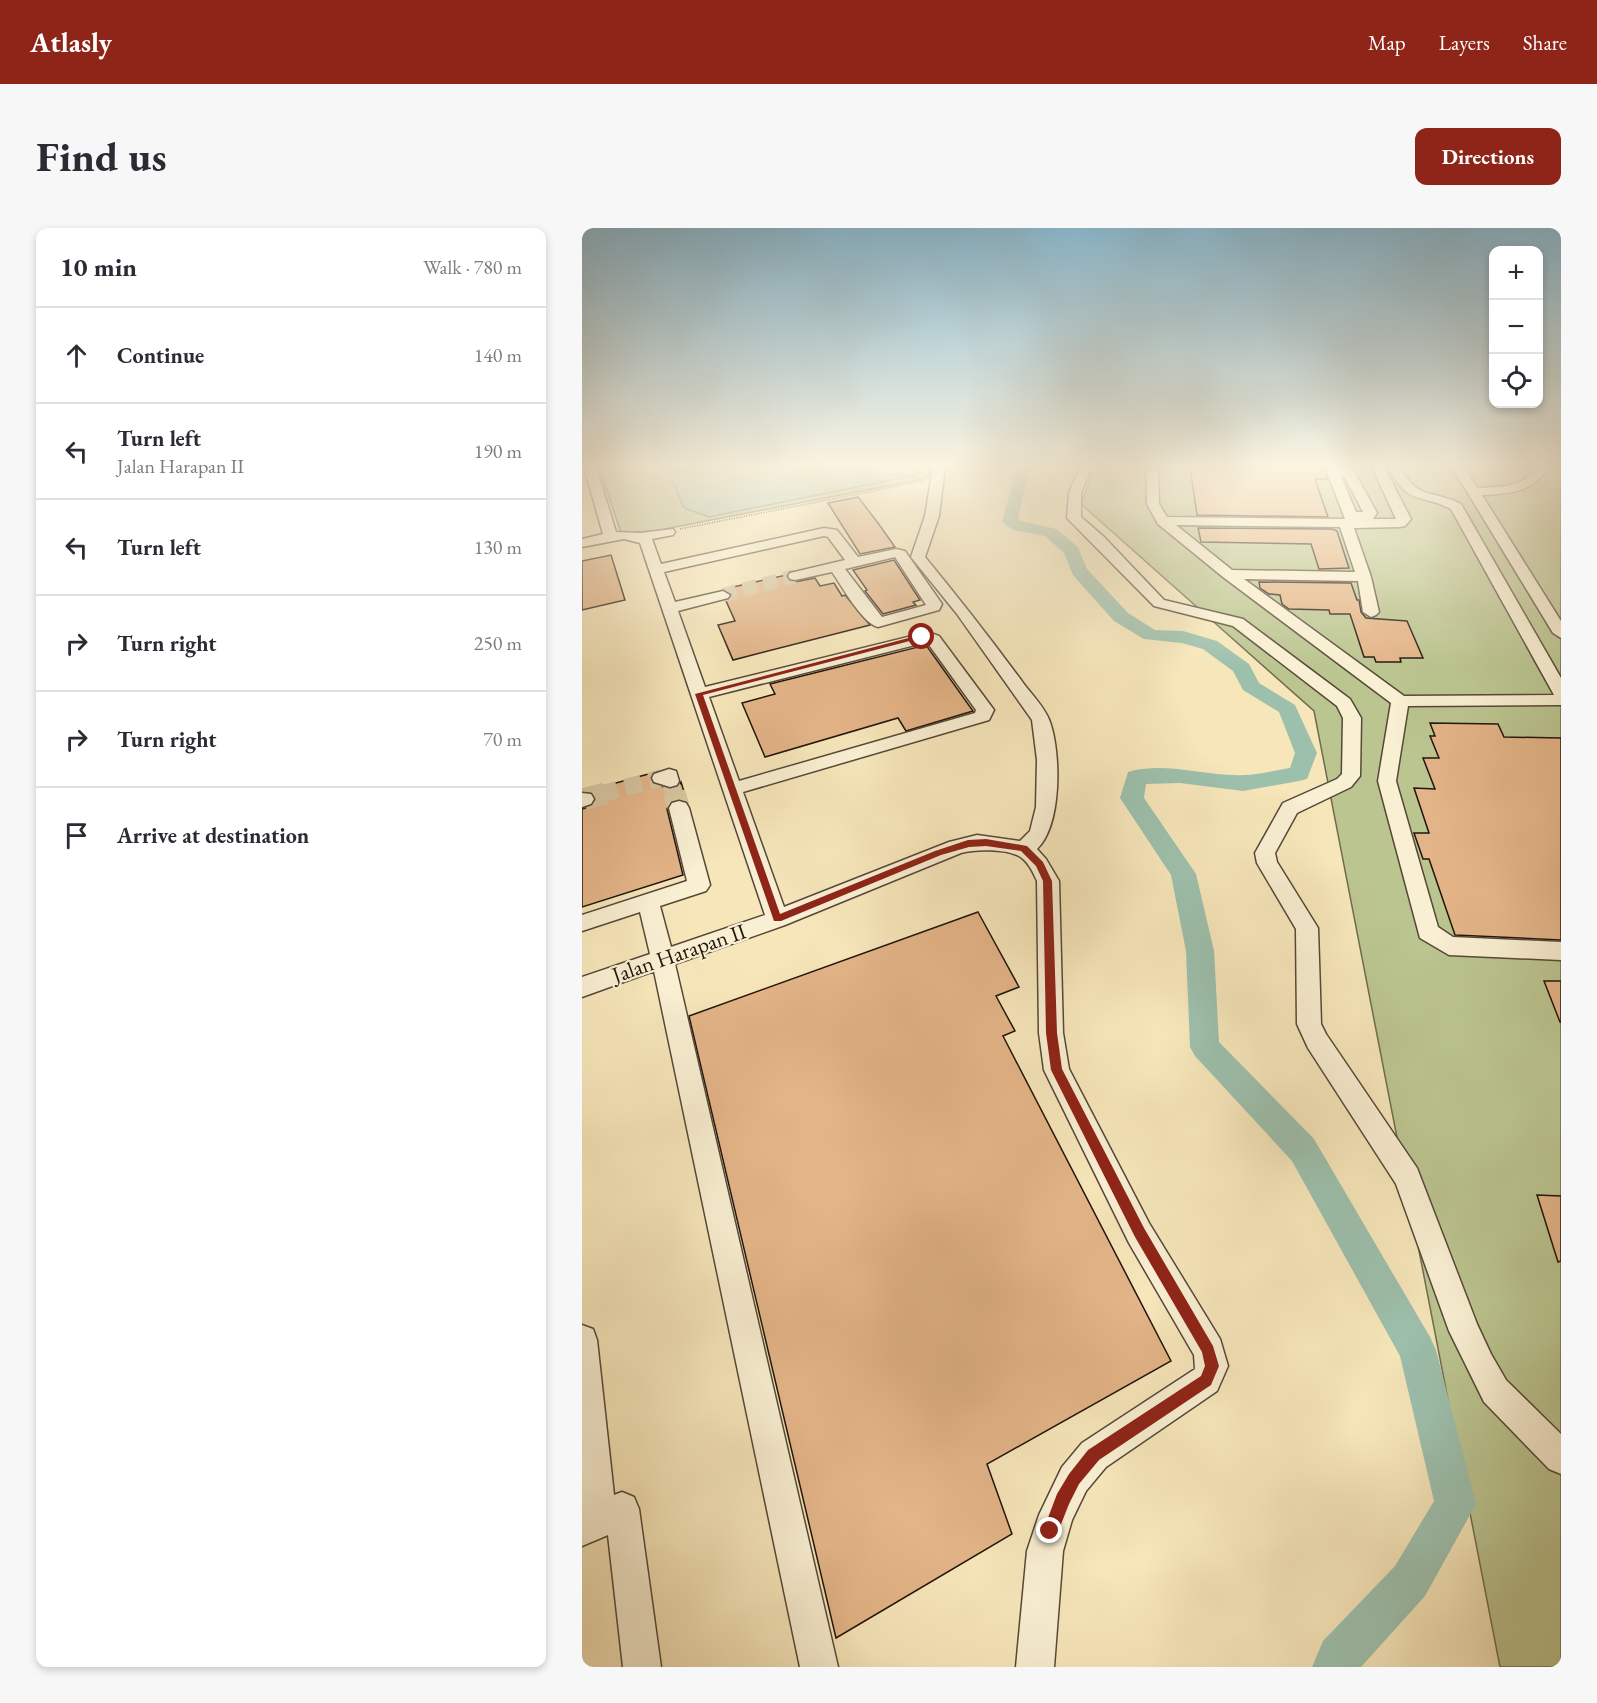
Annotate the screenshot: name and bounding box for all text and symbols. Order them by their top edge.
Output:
text: Atlasly [30,24,112,60]
text: Map [1368,29,1406,56]
text: Layers [1439,29,1490,56]
text: Share [1523,29,1567,56]
button: Directions [1415,128,1561,185]
text: Find us [36,129,167,184]
map controls [1489,246,1543,408]
button: + [1489,246,1543,300]
text: 10 min [60,250,137,284]
text: Walk · 780 m [423,254,522,280]
button: − [1489,300,1543,354]
icon: ahead [60,339,93,372]
text: Continue [117,341,204,370]
text: 140 m [474,342,522,368]
button: locate [1489,354,1543,408]
text: Turn left [117,424,201,453]
icon: left [60,435,93,468]
text: 190 m [474,438,522,464]
text: Jalan Harapan II [117,453,244,479]
icon: left [60,531,93,564]
text: Turn left [117,533,201,562]
text: 130 m [474,534,522,560]
route start [908,623,934,649]
icon: right [60,627,93,660]
text: Turn right [117,629,216,658]
text: 250 m [474,630,522,656]
icon: right [60,723,93,756]
text: Turn right [117,725,216,754]
text: 70 m [483,726,522,752]
icon: arrive [60,819,93,852]
text: Arrive at destination [117,821,309,850]
street label: Jalan Harapan II [606,916,750,990]
route end [1036,1517,1062,1543]

